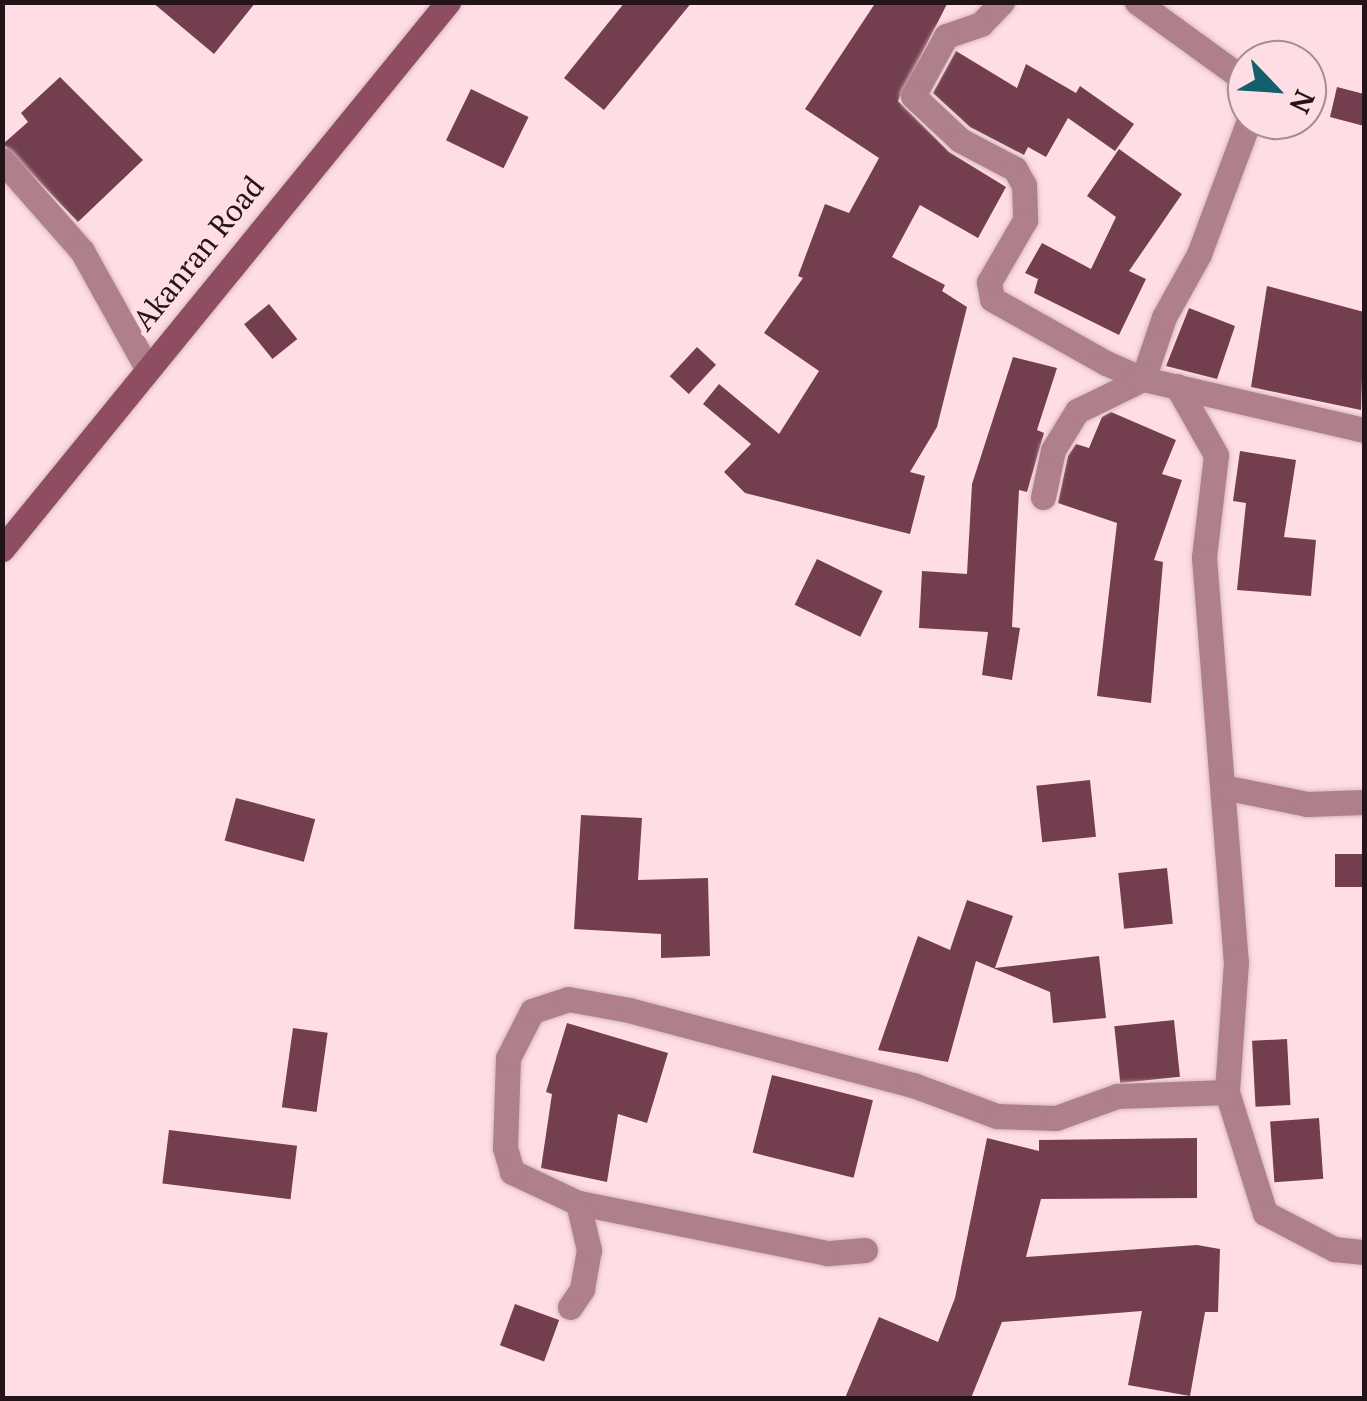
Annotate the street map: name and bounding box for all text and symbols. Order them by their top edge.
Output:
north arrow [1227,40,1327,140]
text: N [1282,85,1324,119]
street label: Akanran Road [125,169,271,337]

